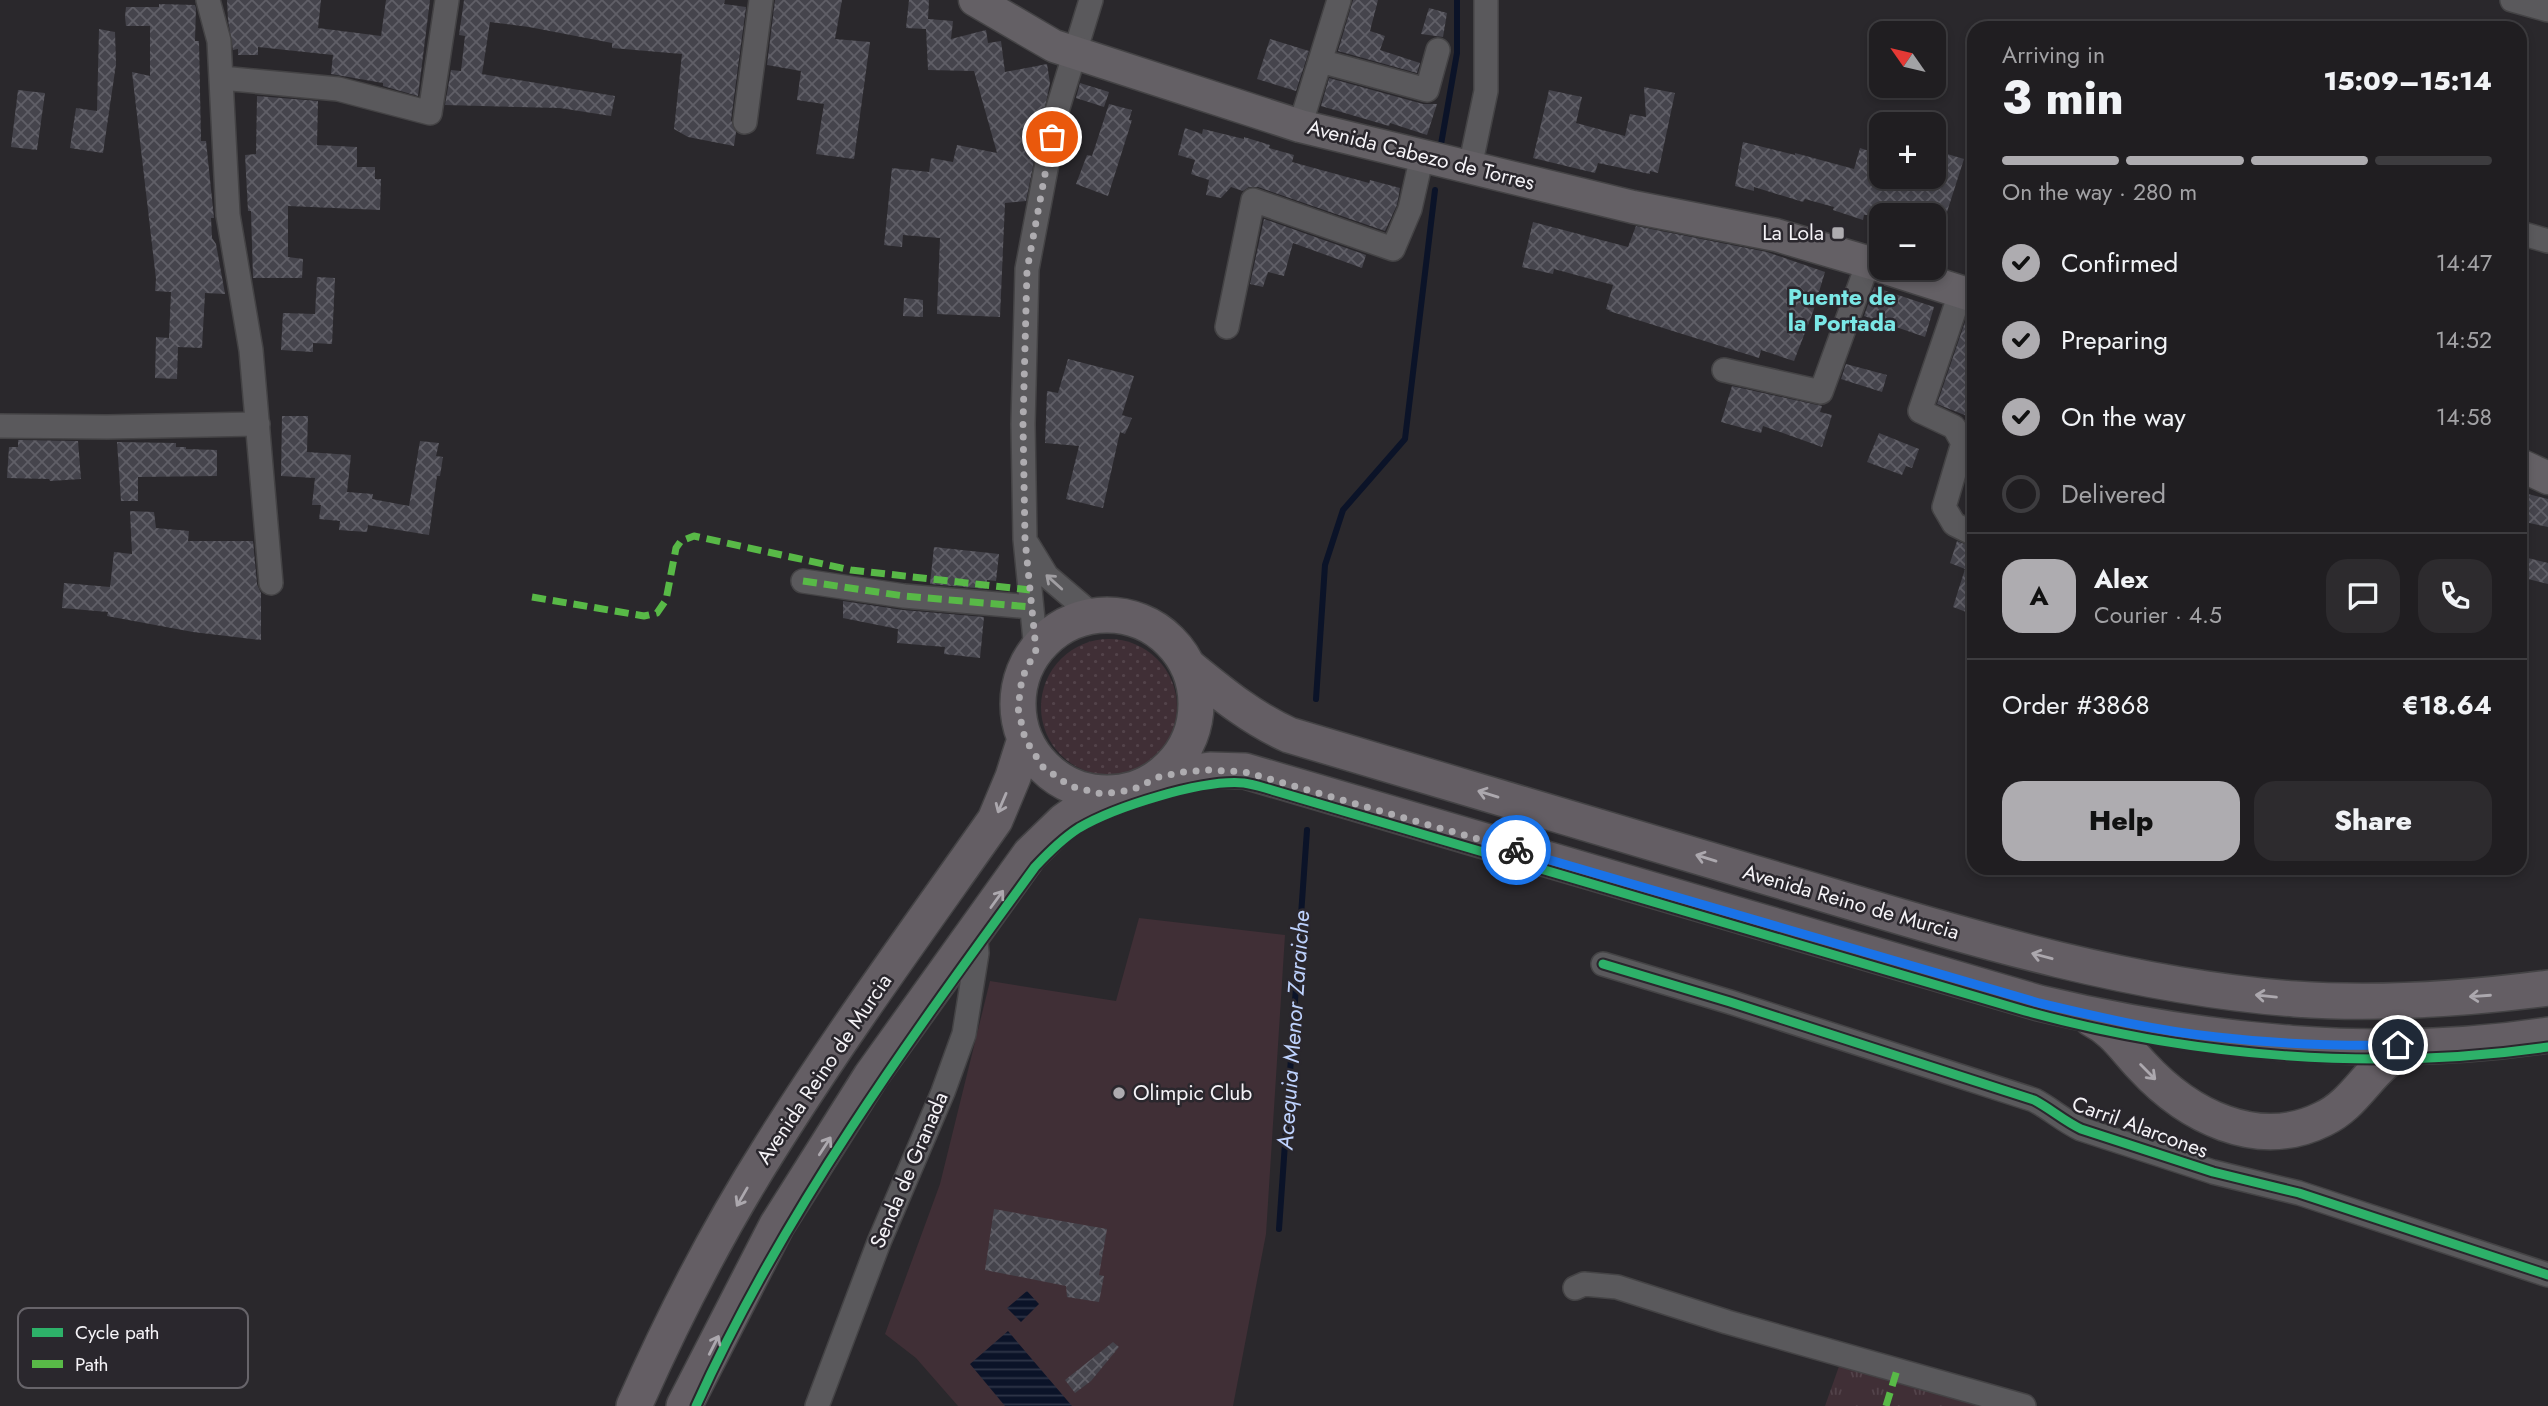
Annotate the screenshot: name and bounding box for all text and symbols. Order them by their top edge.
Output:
north arrow [1869,21,1946,98]
map controls [1869,21,1946,280]
text: Arriving in [2002,38,2105,72]
text: 15:09–15:14 [2323,62,2492,100]
text: 3 min [2002,65,2124,131]
pin [1022,107,1082,167]
street label: Avenida Cabezo de Torres [1304,112,1538,198]
button: + [1869,112,1946,189]
icon: bag [1033,118,1071,156]
text: On the way · 280 m [2002,175,2197,209]
button: − [1869,203,1946,280]
place label: La Lola [1762,218,1824,248]
marker: La Lola [1830,225,1846,241]
icon: check [2002,244,2040,282]
text: Confirmed [2061,244,2178,282]
text: 14:47 [2436,246,2492,280]
district label: Puente de la Portada [1788,280,1896,340]
icon: check [2002,321,2040,359]
text: Preparing [2061,321,2168,359]
text: 14:52 [2435,323,2492,357]
icon: check [2002,398,2040,436]
text: On the way [2061,398,2186,436]
text: 14:58 [2436,400,2492,434]
text: Delivered [2061,475,2166,513]
button: chat [2326,559,2400,633]
button: phone [2418,559,2492,633]
text: Alex [2094,560,2148,598]
one-way arrow [1045,574,1063,590]
text: A [2029,577,2049,615]
text: Courier · 4.5 [2094,598,2222,632]
text: Order #3868 [2002,686,2150,724]
text: €18.64 [2402,686,2492,724]
button: Help [2002,781,2240,861]
button: Share [2254,781,2492,861]
one-way arrow [1477,786,1499,799]
one-way arrow [995,792,1008,813]
courier [1481,815,1551,885]
icon: bike [1497,831,1535,869]
one-way arrow [1695,851,1717,864]
street label: Avenida Reino de Murcia [1739,857,1963,947]
one-way arrow [989,890,1004,909]
water label: Acequia Menor Zaraiche [1268,909,1318,1152]
one-way arrow [2031,949,2054,962]
street label: Avenida Reino de Murcia [749,968,899,1170]
one-way arrow [2255,989,2278,1002]
one-way arrow [2469,990,2492,1003]
pin [2368,1015,2428,1075]
icon: home [2379,1026,2417,1064]
one-way arrow [2139,1064,2156,1081]
place label: Olimpic Club [1133,1078,1252,1108]
marker: Olimpic Club [1111,1085,1127,1101]
street label: Senda de Granada [862,1087,956,1253]
street label: Carril Alarcones [2068,1088,2212,1166]
one-way arrow [818,1137,832,1157]
one-way arrow [734,1186,748,1206]
legend [18,1308,248,1388]
text: Cycle path [75,1319,160,1346]
one-way arrow [707,1335,721,1356]
text: Path [75,1351,109,1378]

